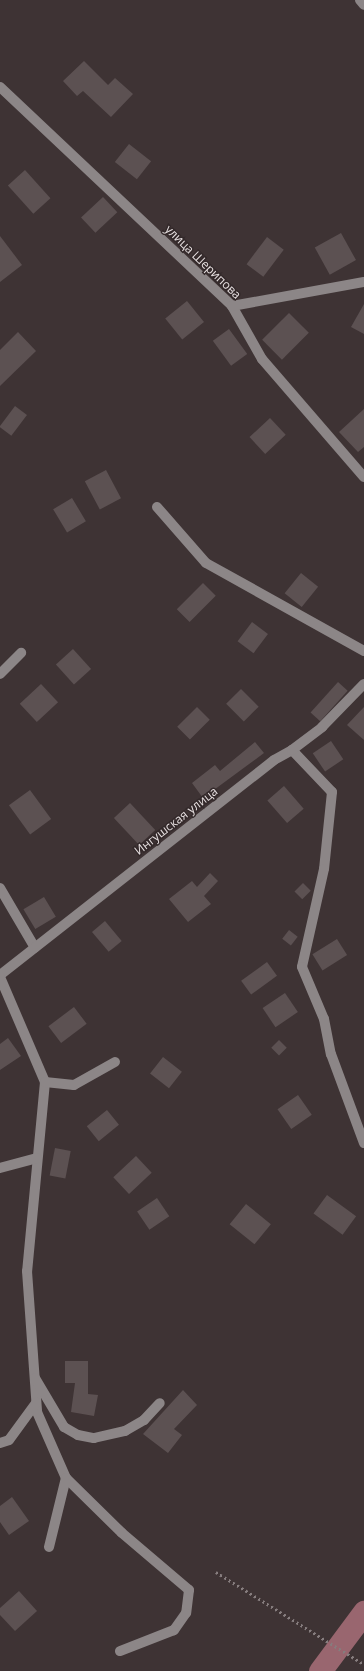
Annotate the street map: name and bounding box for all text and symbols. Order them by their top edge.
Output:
street label: улица Шерипова [162,222,244,302]
street label: Ингушская улица [132,784,220,858]

